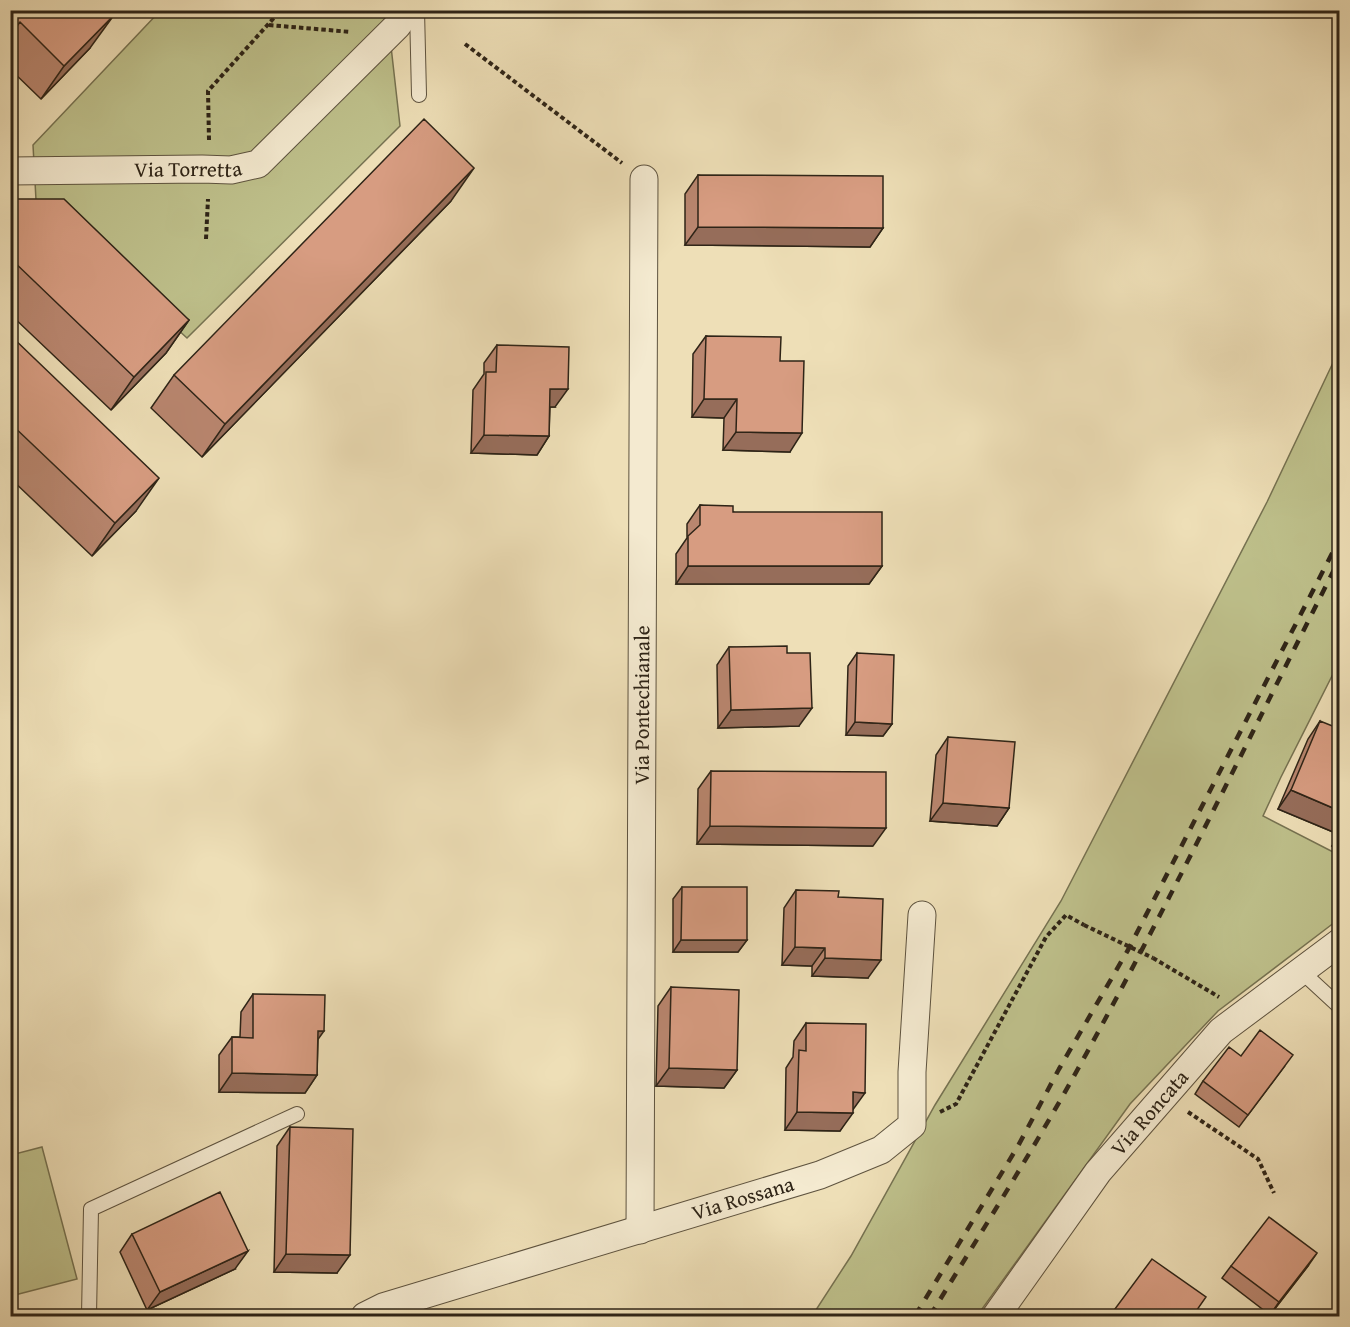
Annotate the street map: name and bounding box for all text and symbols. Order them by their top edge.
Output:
street label: Via Torretta [134,152,245,185]
street label: Via Pontechianale [626,625,657,785]
street label: Via Roncata [1103,1063,1196,1162]
street label: Via Rossana [688,1168,798,1228]

